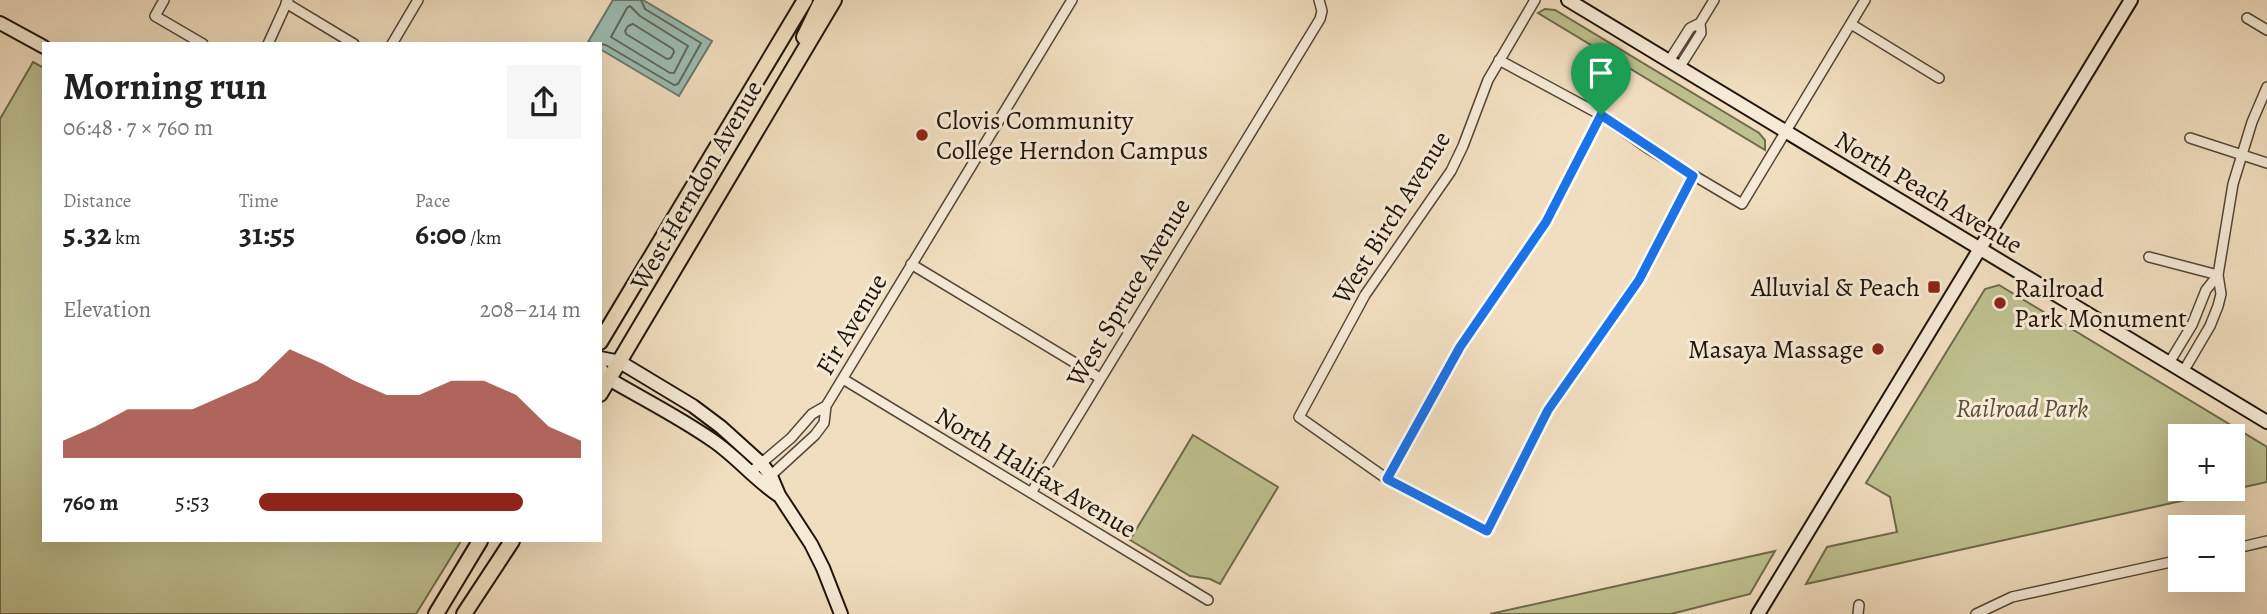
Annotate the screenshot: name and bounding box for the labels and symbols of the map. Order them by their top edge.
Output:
pin [1571,43,1631,115]
street label: West Herndon Avenue [622,74,771,297]
place label: Clovis Community College Herndon Campus [936,103,1208,168]
street label: North Peach Avenue [1828,123,2029,262]
street label: West Birch Avenue [1324,124,1459,311]
marker: Clovis Community College Herndon Campus [914,127,930,143]
street label: West Spruce Avenue [1058,191,1199,394]
street label: Fir Avenue [807,267,895,382]
place label: Alluvial & Peach [1750,270,1920,305]
place label: Railroad Park Monument [2014,271,2187,336]
marker: Alluvial & Peach [1926,279,1942,295]
marker: Railroad Park Monument [1992,295,2008,311]
place label: Masaya Massage [1688,332,1864,367]
marker: Masaya Massage [1870,341,1886,357]
park label: Railroad Park [1956,391,2088,426]
street label: North Halifax Avenue [929,398,1143,546]

